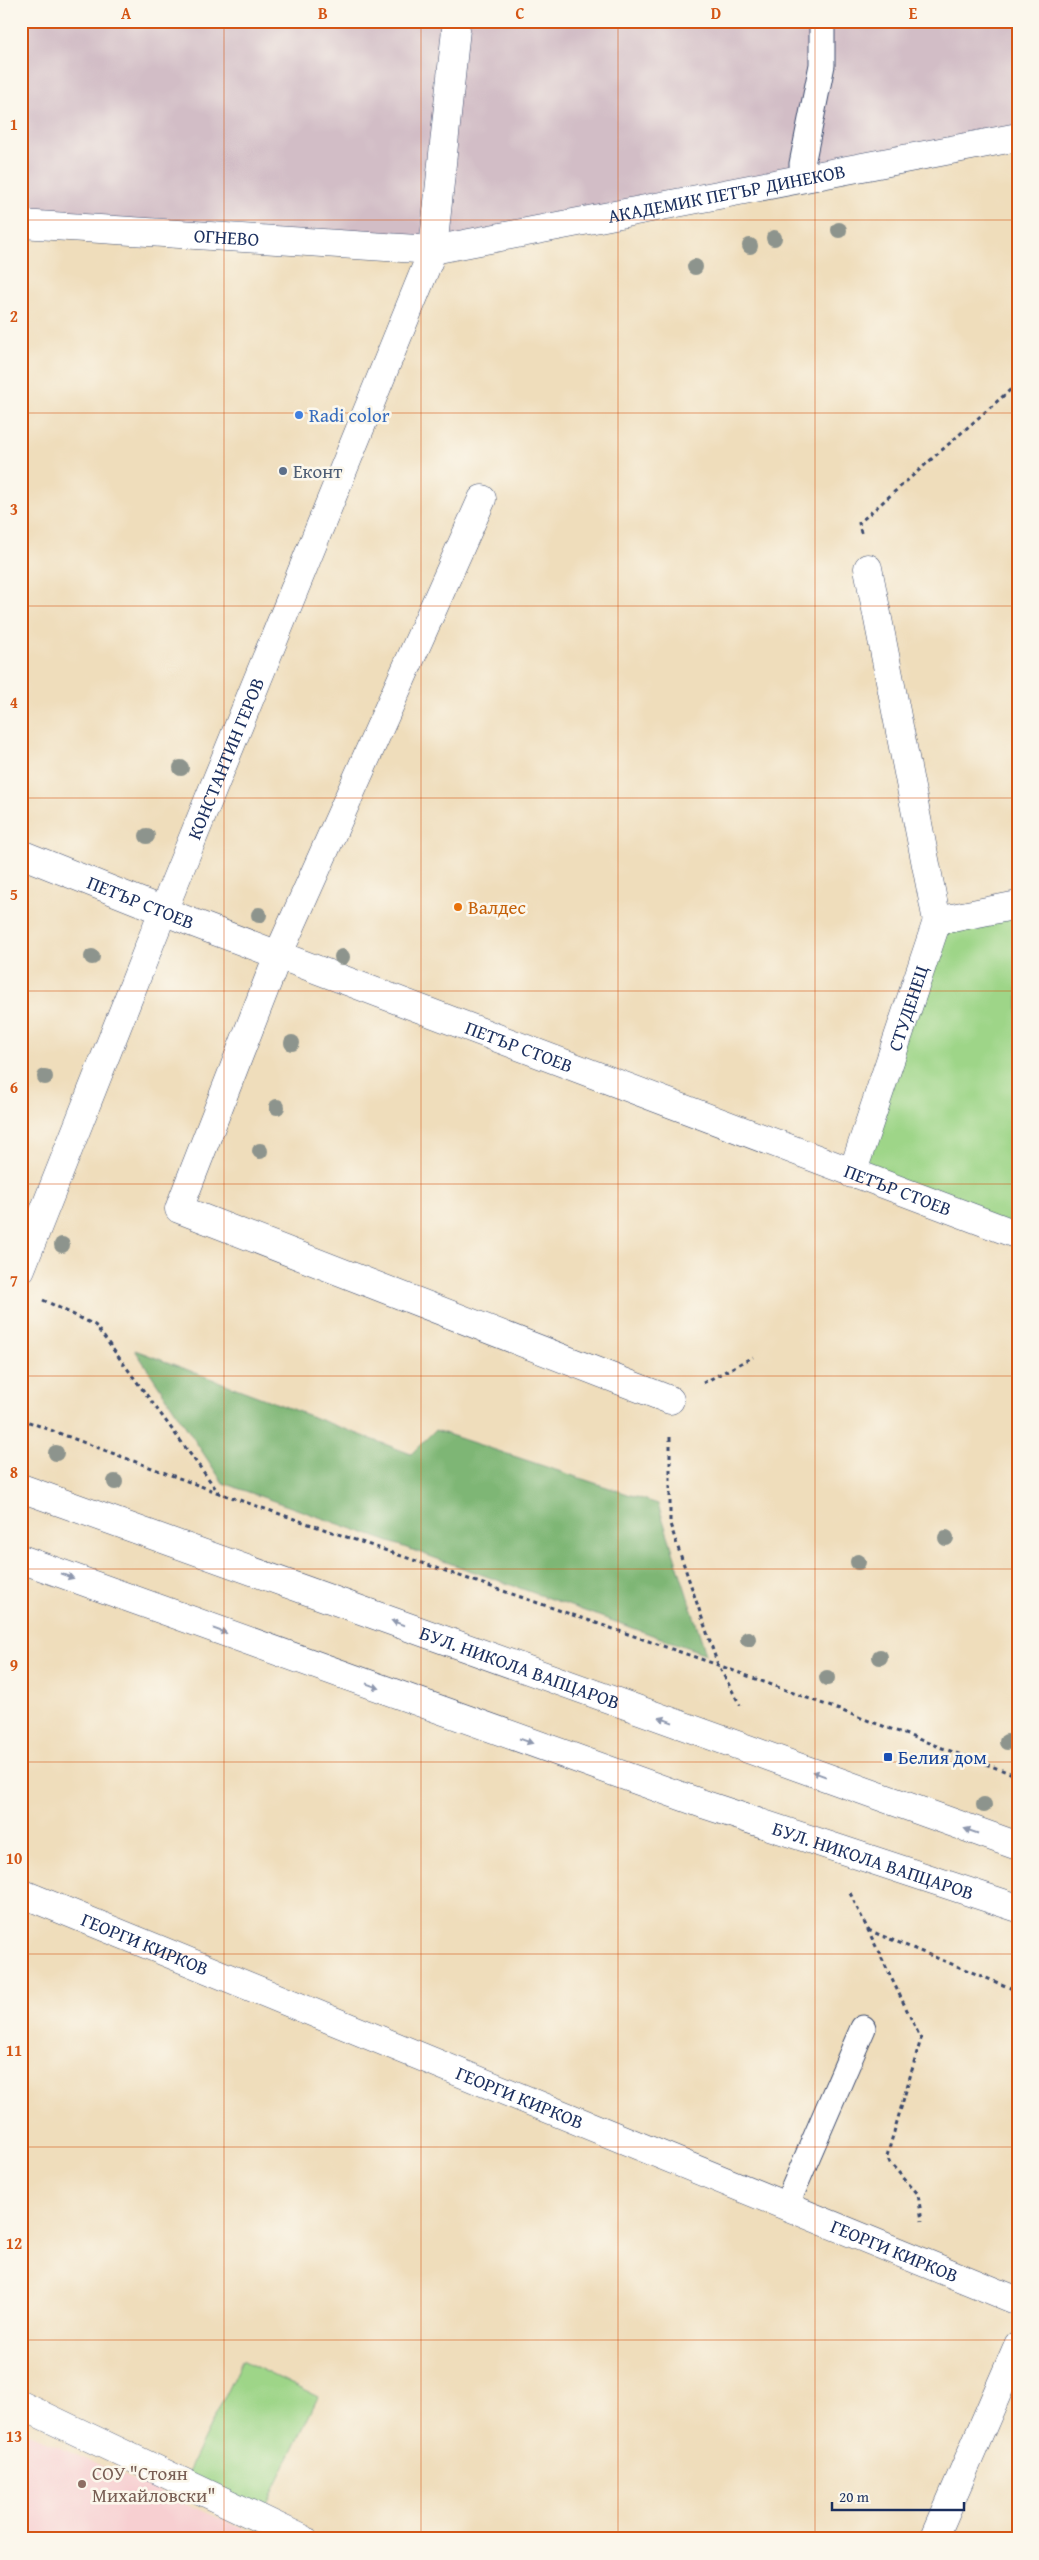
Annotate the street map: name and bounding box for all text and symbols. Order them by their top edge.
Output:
text: A [121,1,132,25]
text: B [318,1,328,25]
text: C [515,1,525,25]
text: D [711,1,721,25]
text: E [909,1,918,25]
text: 1 [10,112,18,136]
street label: АКАДЕМИК ПЕТЪР ДИНЕКОВ [605,157,848,230]
street label: ОГНЕВО [193,221,260,253]
text: 2 [10,304,18,328]
place label: Radi color [309,401,390,429]
marker: Radi color [293,409,305,421]
place label: Еконт [293,457,343,485]
marker: Еконт [277,465,289,477]
text: 3 [10,497,18,521]
street label: КОНСТАНТИН ГЕРОВ [180,673,271,844]
text: 4 [10,690,18,714]
street label: ПЕТЪР СТОЕВ [83,868,198,936]
text: 5 [10,882,18,906]
place label: Валдес [468,893,526,921]
marker: Валдес [452,901,464,913]
street label: СТУДЕНЕЦ [880,962,935,1055]
street label: ПЕТЪР СТОЕВ [461,1013,577,1079]
text: 6 [10,1075,18,1099]
street label: ПЕТЪР СТОЕВ [840,1156,956,1223]
text: 7 [10,1268,18,1292]
text: 8 [10,1460,18,1484]
one-way arrow [60,1572,75,1580]
street label: БУЛ. НИКОЛА ВАПЦАРОВ [416,1618,624,1716]
one-way arrow [390,1619,405,1627]
one-way arrow [213,1627,228,1635]
text: 9 [10,1653,18,1677]
one-way arrow [366,1682,381,1690]
one-way arrow [658,1716,673,1724]
one-way arrow [519,1737,534,1745]
place label: Белия дом [898,1743,987,1771]
marker: Белия дом [882,1751,894,1763]
one-way arrow [811,1770,826,1778]
street label: БУЛ. НИКОЛА ВАПЦАРОВ [769,1814,978,1907]
one-way arrow [964,1826,979,1834]
text: 10 [6,1846,22,1870]
street label: ГЕОРГИ КИРКОВ [77,1905,213,1982]
text: 11 [6,2038,22,2062]
street label: ГЕОРГИ КИРКОВ [452,2059,588,2136]
street label: ГЕОРГИ КИРКОВ [827,2212,963,2289]
text: 12 [6,2231,22,2255]
text: 13 [6,2424,22,2448]
place label: СОУ "Стоян Михайловски" [92,2459,216,2509]
marker: СОУ "Стоян Михайловски" [76,2478,88,2490]
scale bar [832,2480,964,2512]
text: 20 m [839,2486,870,2507]

